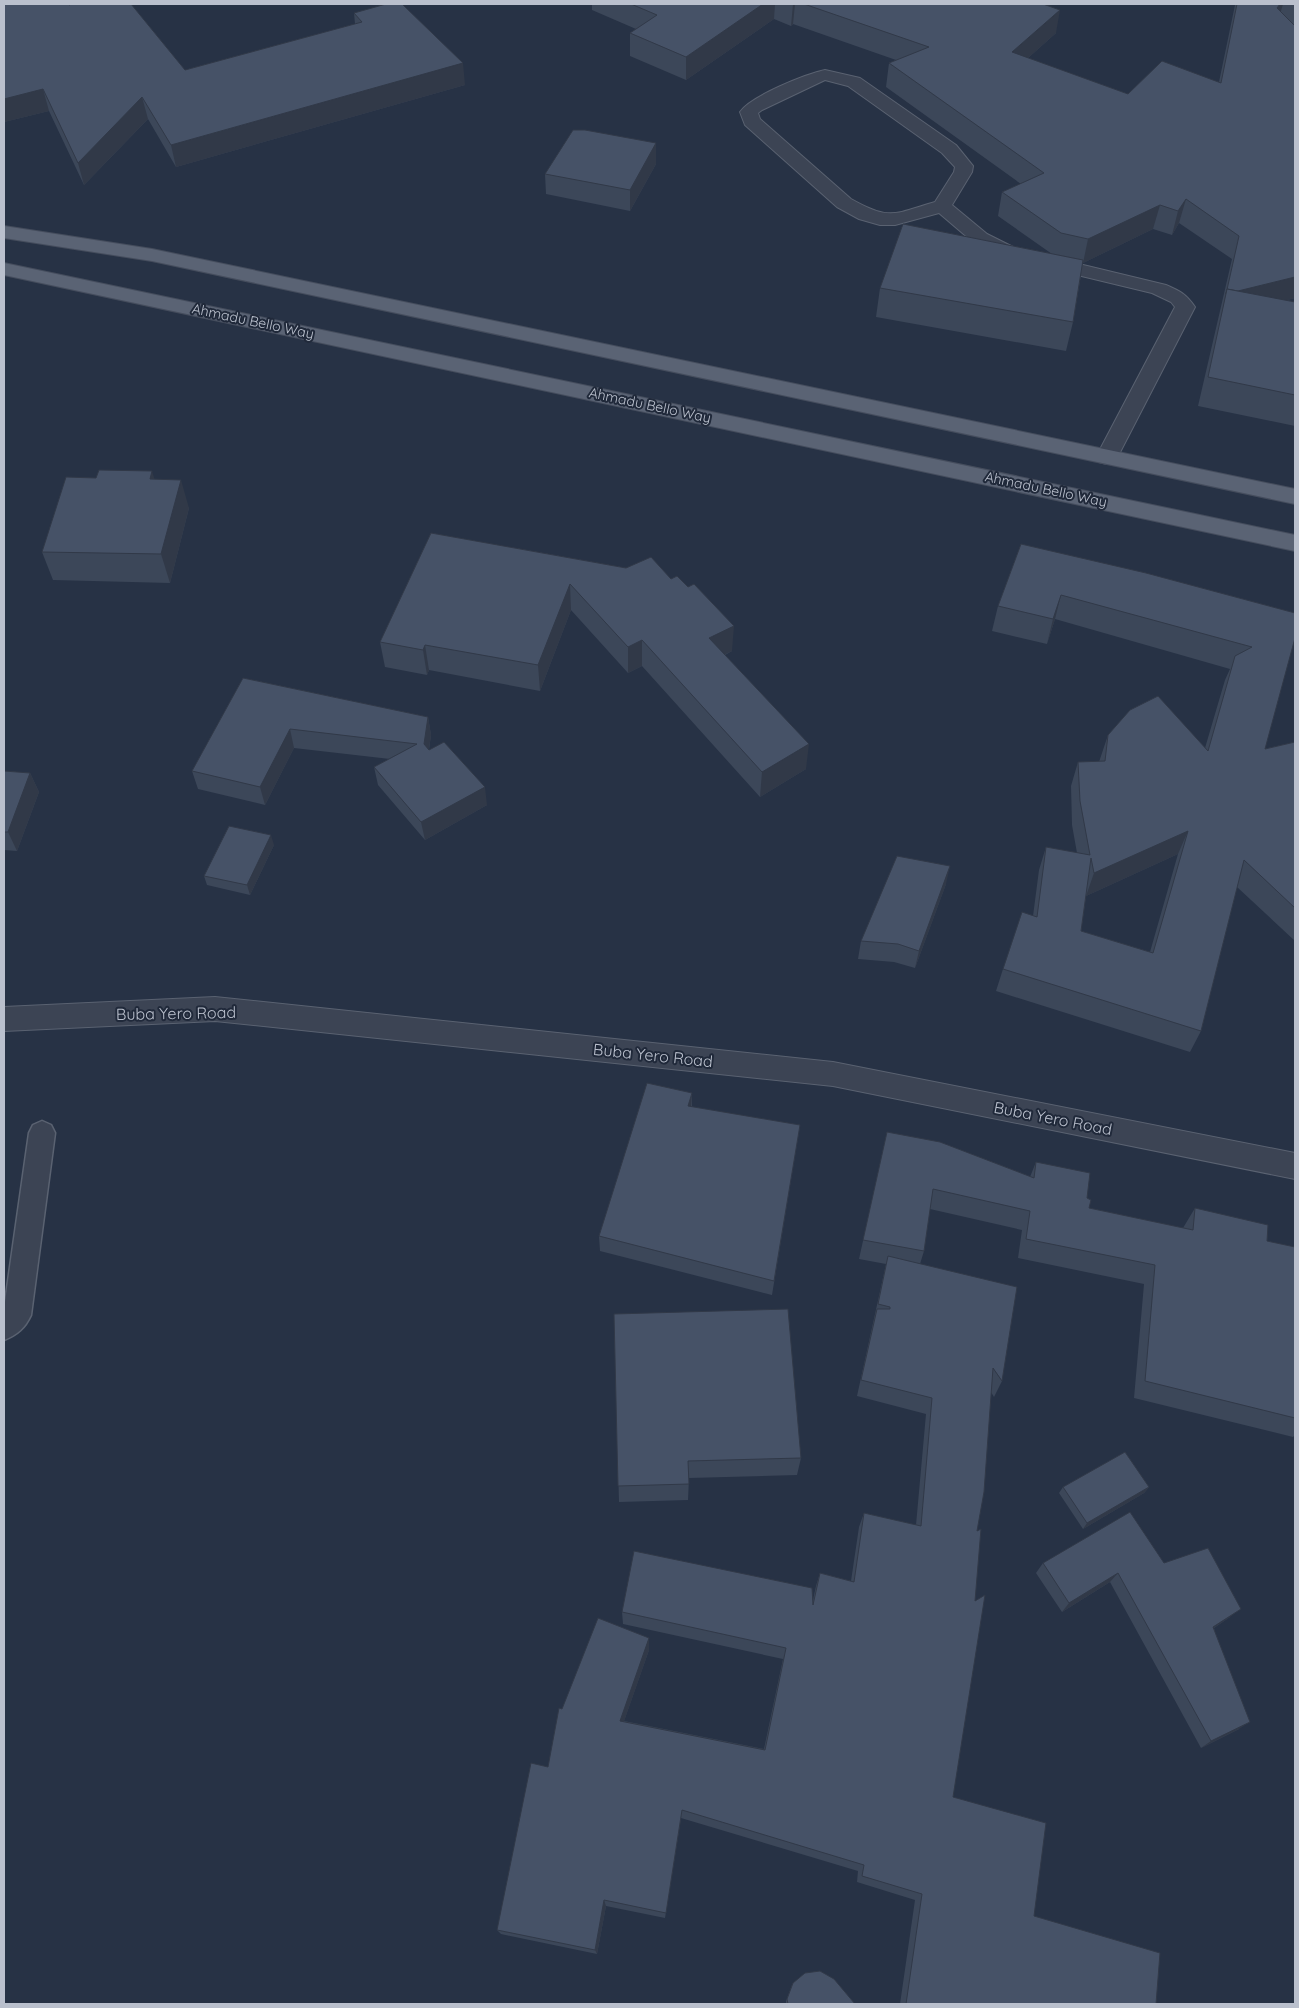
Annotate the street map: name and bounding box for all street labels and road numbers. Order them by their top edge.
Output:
street label: Ahmadu Bello Way [190,299,316,343]
street label: Ahmadu Bello Way [587,383,713,427]
street label: Ahmadu Bello Way [983,467,1109,511]
street label: Buba Yero Road [116,1002,236,1024]
street label: Buba Yero Road [592,1039,714,1071]
street label: Buba Yero Road [992,1097,1114,1139]

